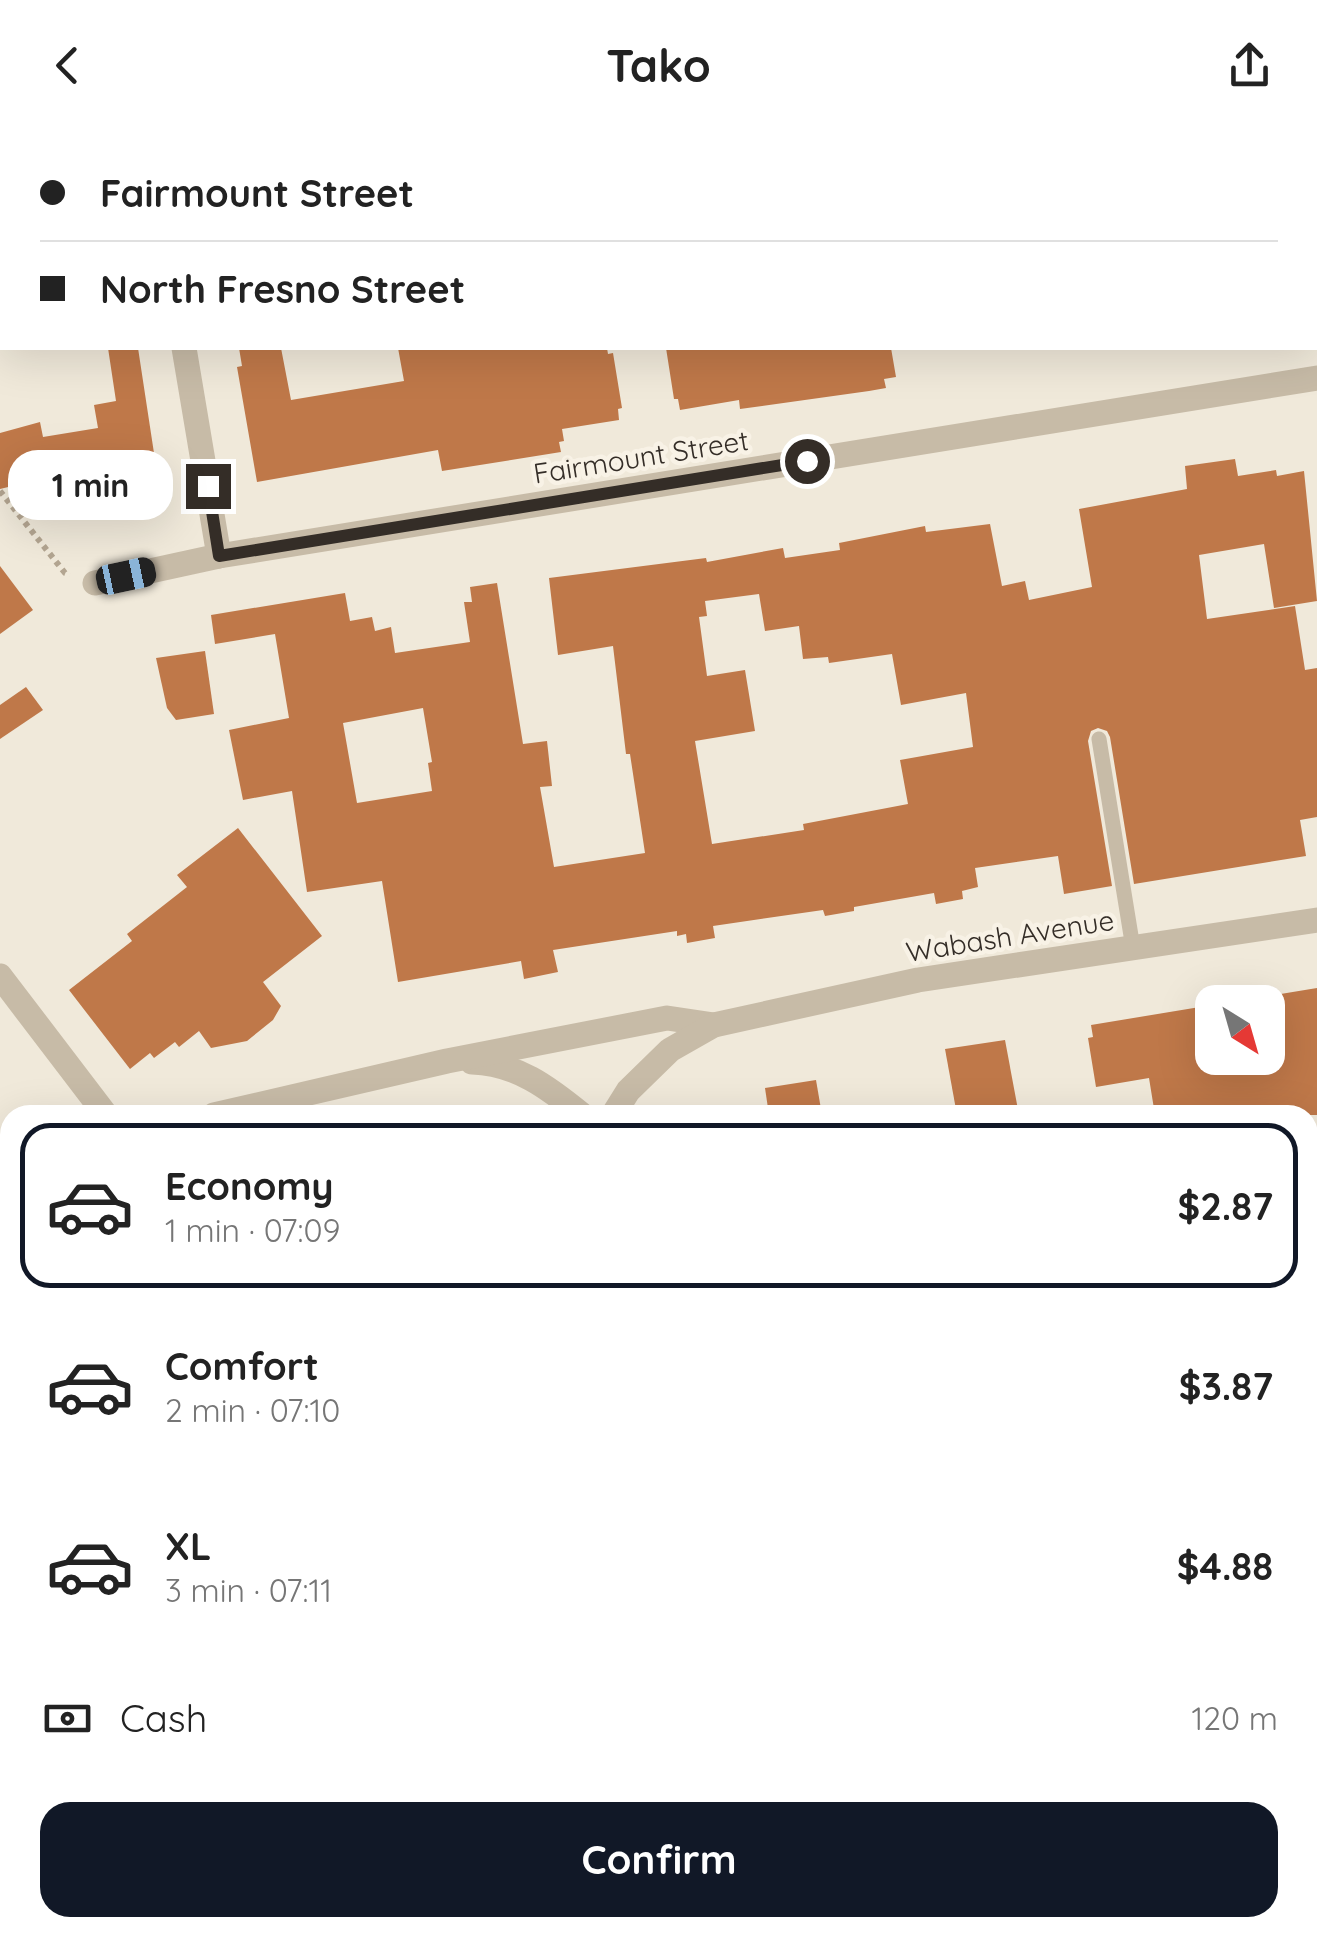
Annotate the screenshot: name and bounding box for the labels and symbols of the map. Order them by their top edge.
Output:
street label: Fairmount Street [531,422,751,491]
route start [785,439,830,484]
callout: 1 min [8,451,173,521]
route end [186,464,231,509]
car [94,555,158,597]
street label: Wabash Avenue [903,902,1116,969]
north arrow [1195,985,1285,1075]

